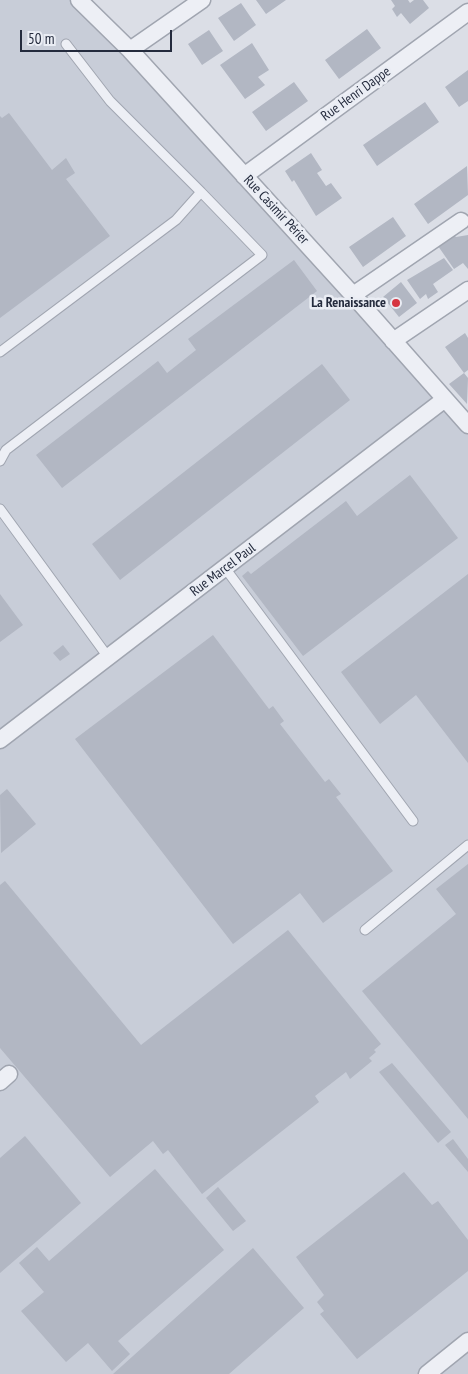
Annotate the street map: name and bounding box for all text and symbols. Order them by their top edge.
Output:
scale bar [22,20,175,52]
text: 50 m [28,29,54,48]
street label: Rue Henri Dappe [318,63,394,125]
street label: Rue Casimir Périer [240,172,312,248]
place label: La Renaissance [311,295,386,311]
marker: La Renaissance [390,297,402,309]
street label: Rue Marcel Paul [187,540,259,600]

